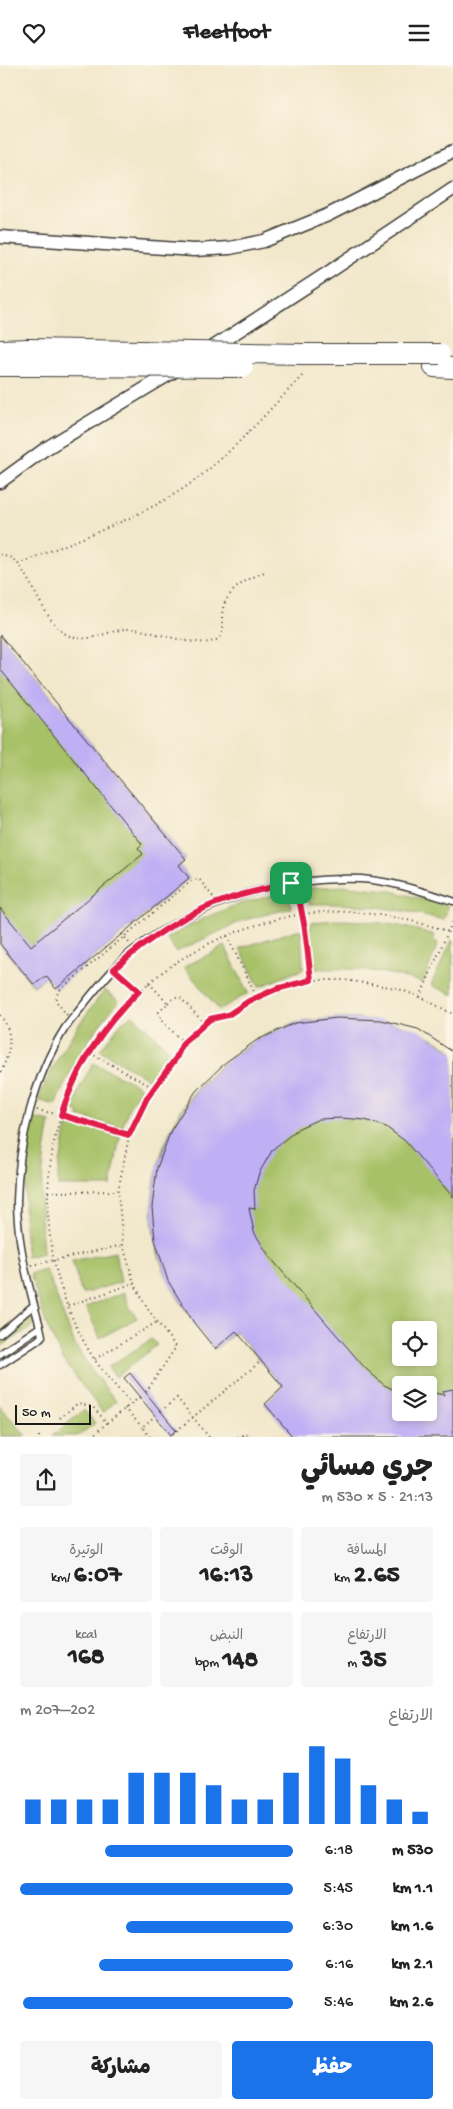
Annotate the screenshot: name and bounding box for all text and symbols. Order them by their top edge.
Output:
icon: heart [20,19,48,47]
icon: menu [405,19,433,47]
text: Fleetfoot [183,20,270,46]
pin [270,862,312,904]
icon: arrive [277,869,305,897]
map controls [392,1321,437,1421]
button: locate [392,1321,437,1366]
button: layers [392,1376,437,1421]
scale bar [15,1401,91,1425]
text: 50 m [22,1405,51,1422]
text: جري مسائي [301,1453,433,1486]
button: share [20,1454,72,1506]
text: 21:13 · 5 × 530 m [322,1489,433,1508]
text: الوتيرة [69,1543,103,1560]
text: الوقت [210,1543,243,1560]
text: المسافة [347,1543,387,1560]
text: 6:07 [74,1562,121,1591]
text: 16:13 [200,1562,253,1591]
text: 2.65 [354,1562,400,1591]
text: /km [51,1570,74,1587]
text: km [334,1570,354,1587]
text: kcal [75,1627,97,1644]
text: النبض [210,1628,243,1645]
text: الارتفاع [347,1628,386,1645]
text: 168 [68,1644,104,1673]
text: 148 [222,1647,258,1676]
text: 35 [360,1647,387,1676]
text: bpm [195,1655,222,1672]
text: m [347,1655,360,1672]
text: 202–207 m [20,1702,95,1721]
text: الارتفاع [388,1708,433,1727]
text: 6:18 [325,1842,353,1861]
text: 530 m [392,1842,433,1861]
text: 5:45 [324,1880,353,1899]
text: 1.1 km [393,1880,433,1899]
text: 6:30 [322,1918,353,1937]
text: 1.6 km [391,1918,433,1937]
text: 6:16 [325,1956,353,1975]
text: 2.1 km [391,1956,433,1975]
text: 5:46 [324,1994,353,2013]
text: 2.6 km [390,1994,433,2013]
button: مشاركة [20,2041,222,2099]
button: حفظ [232,2041,433,2099]

